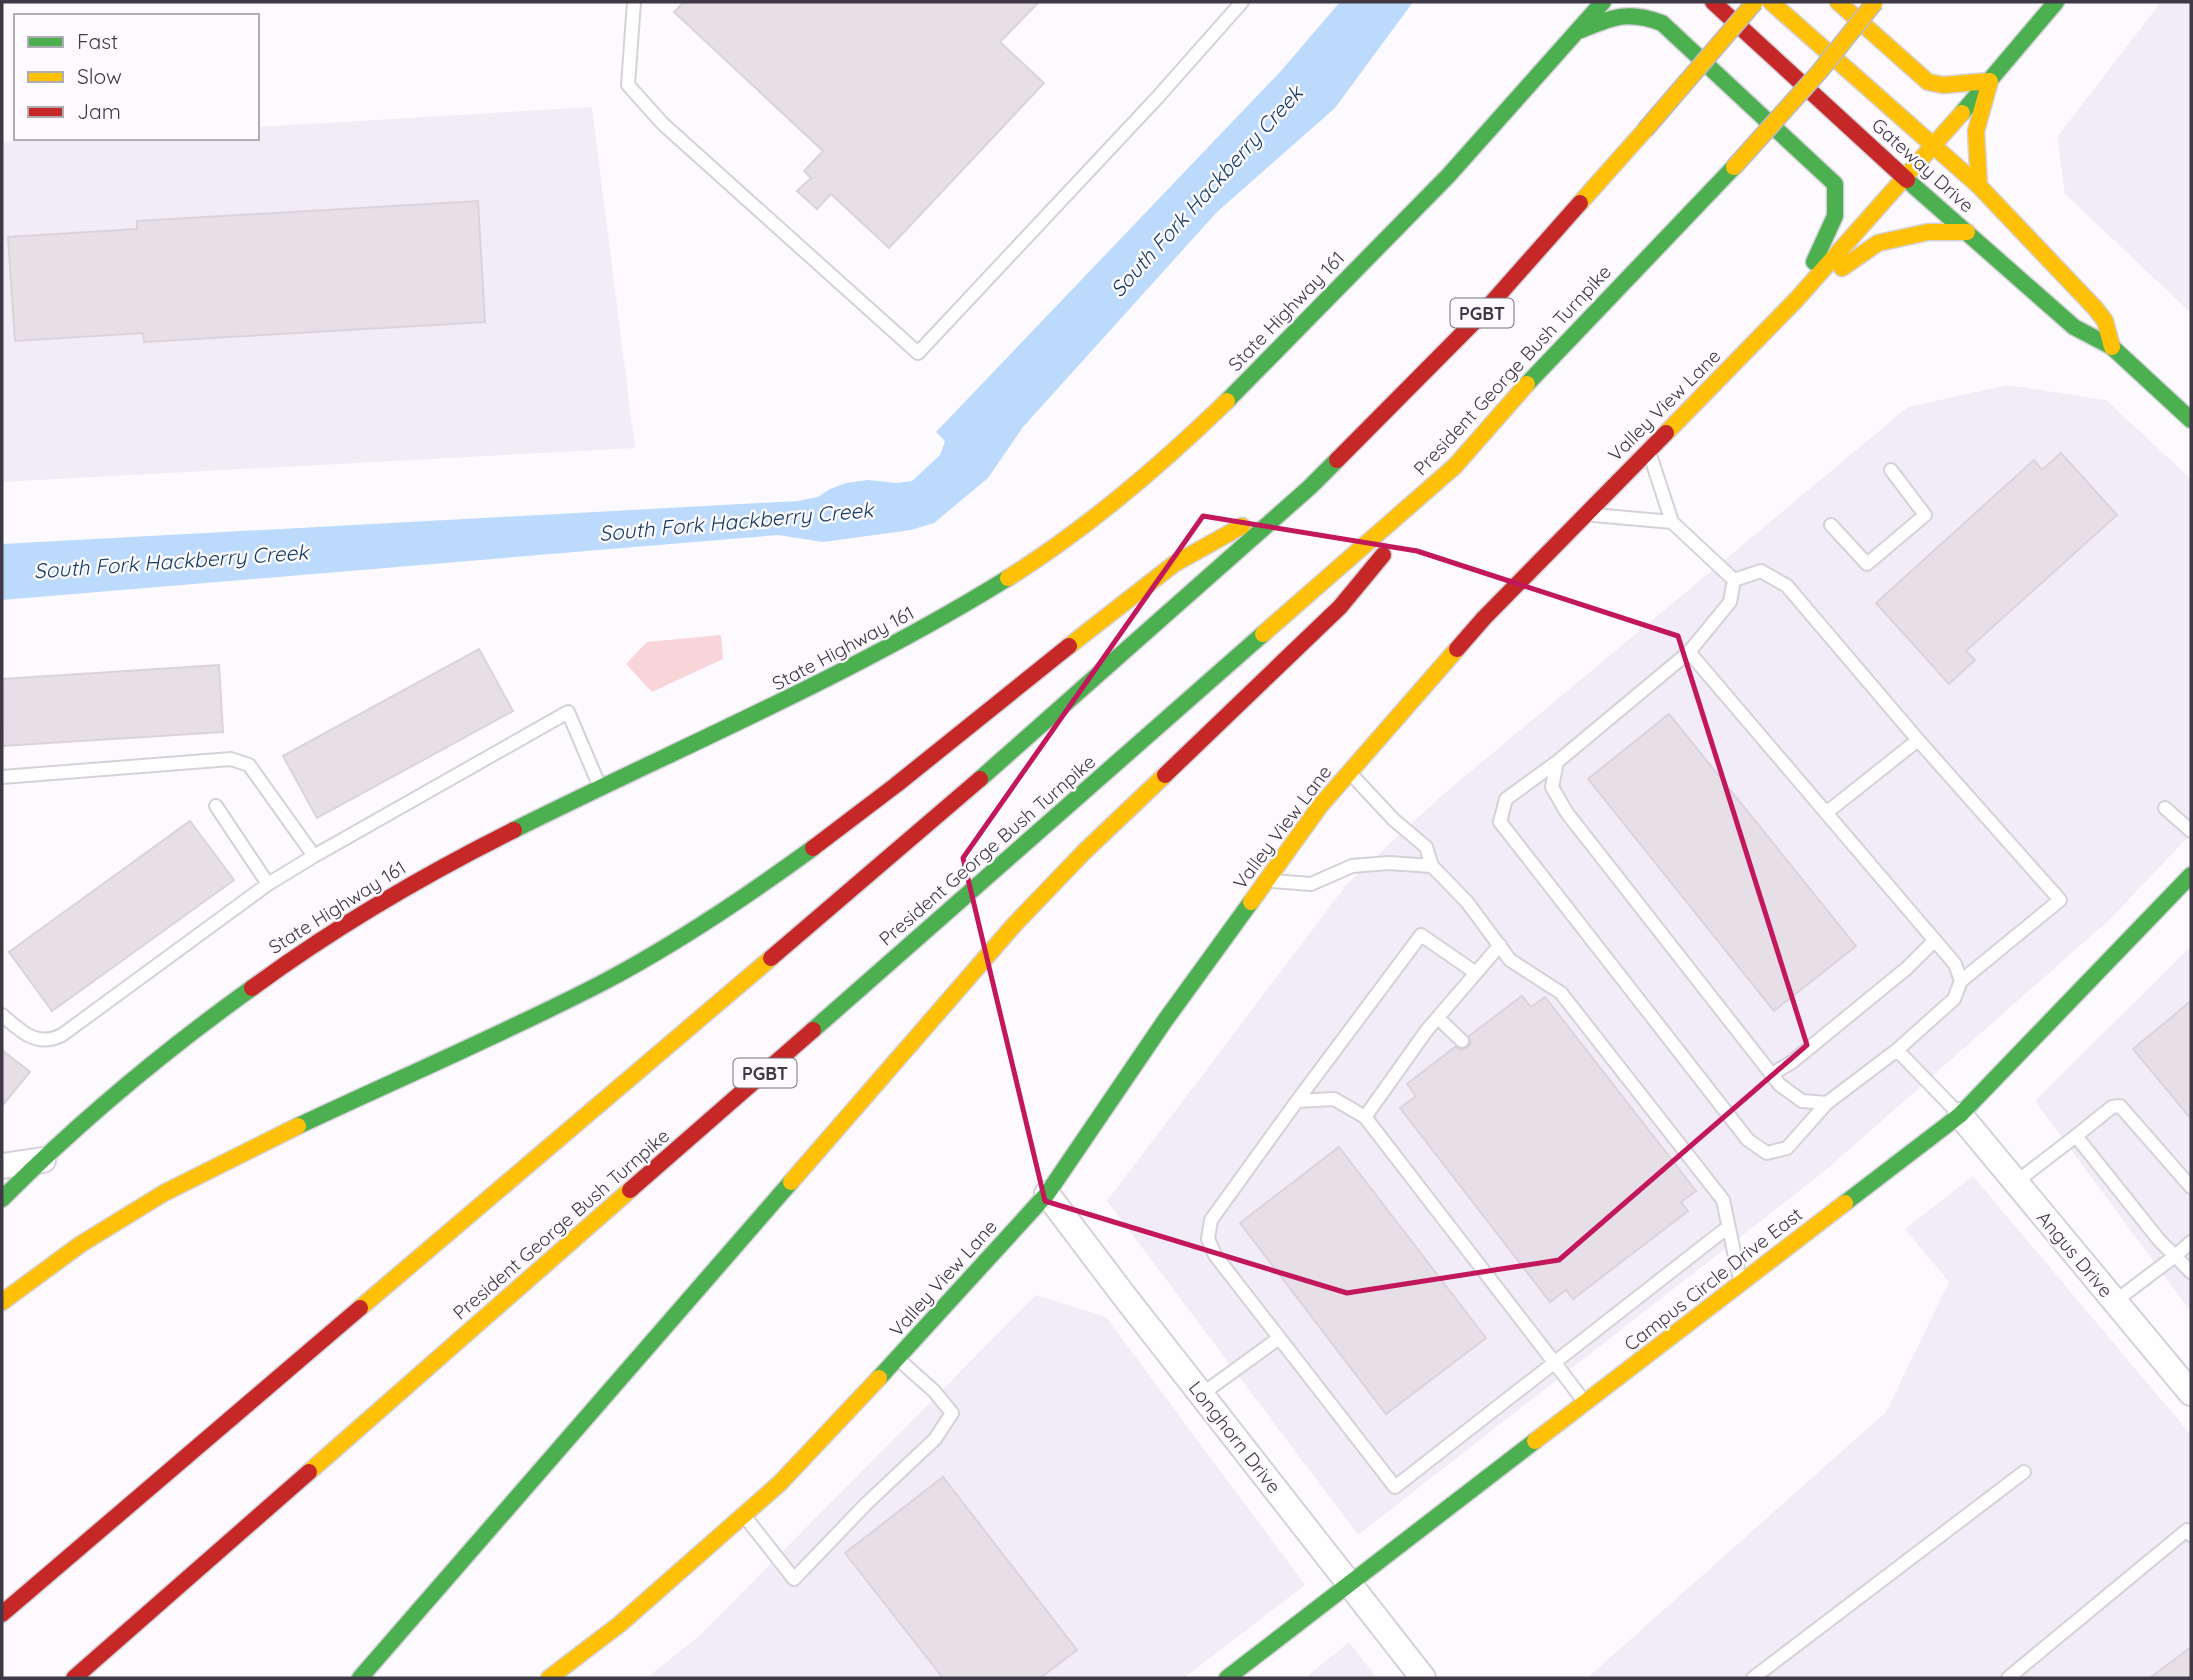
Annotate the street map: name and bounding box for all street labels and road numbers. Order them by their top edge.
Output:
street label: Gateway Drive [1867,113,1979,217]
street label: State Highway 161 [1223,246,1349,376]
street label: President George Bush Turnpike [1408,260,1616,480]
road number: PGBT [1450,298,1514,328]
street label: Valley View Lane [1603,344,1725,466]
street label: State Highway 161 [768,600,918,696]
street label: President George Bush Turnpike [874,749,1100,951]
street label: Valley View Lane [1227,760,1337,894]
street label: State Highway 161 [264,855,410,959]
road number: PGBT [734,1058,796,1088]
street label: President George Bush Turnpike [448,1123,674,1325]
street label: Campus Circle Drive East [1619,1202,1807,1356]
street label: Angus Drive [2032,1206,2118,1302]
street label: Valley View Lane [884,1214,1002,1342]
street label: Longhorn Drive [1184,1376,1286,1498]

